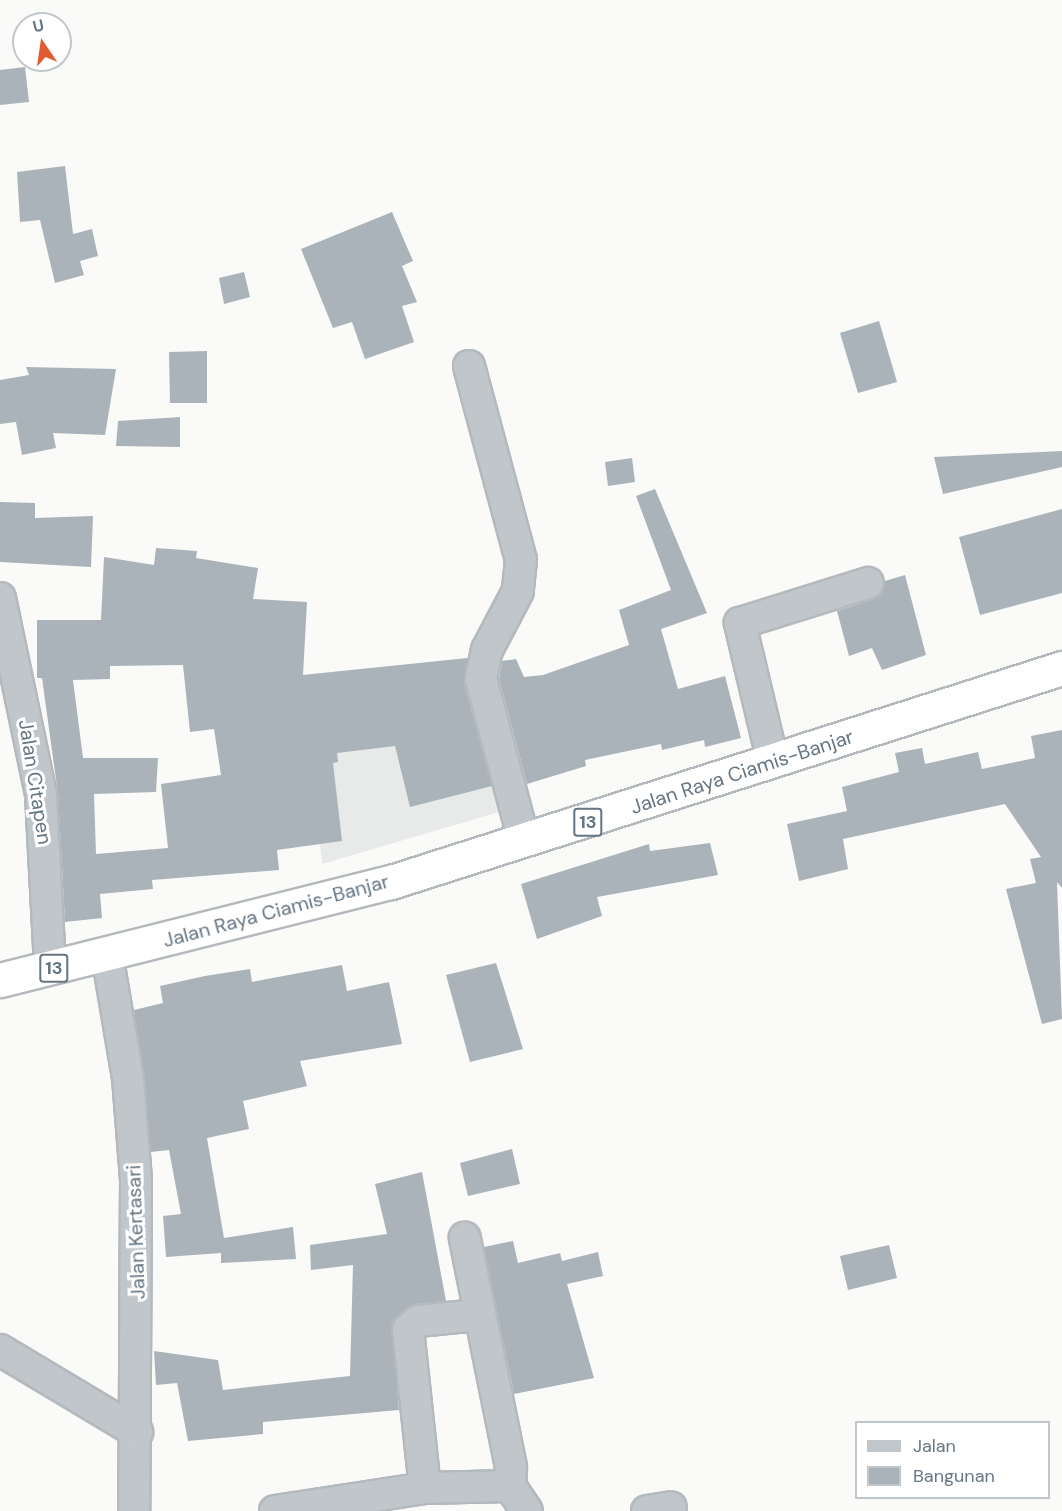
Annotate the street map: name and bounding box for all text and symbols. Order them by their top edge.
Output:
north arrow [12,12,72,72]
text: U [31,14,46,37]
street label: Jalan Citapen [13,718,57,846]
street label: Jalan Raya Ciamis-Banjar [628,725,856,819]
road number: 13 [573,807,603,837]
street label: Jalan Raya Ciamis-Banjar [160,869,392,953]
road number: 13 [39,953,69,983]
street label: Jalan Kertasari [122,1164,150,1300]
legend [855,1421,1050,1499]
text: Jalan [913,1434,956,1458]
text: Bangunan [913,1464,995,1488]

